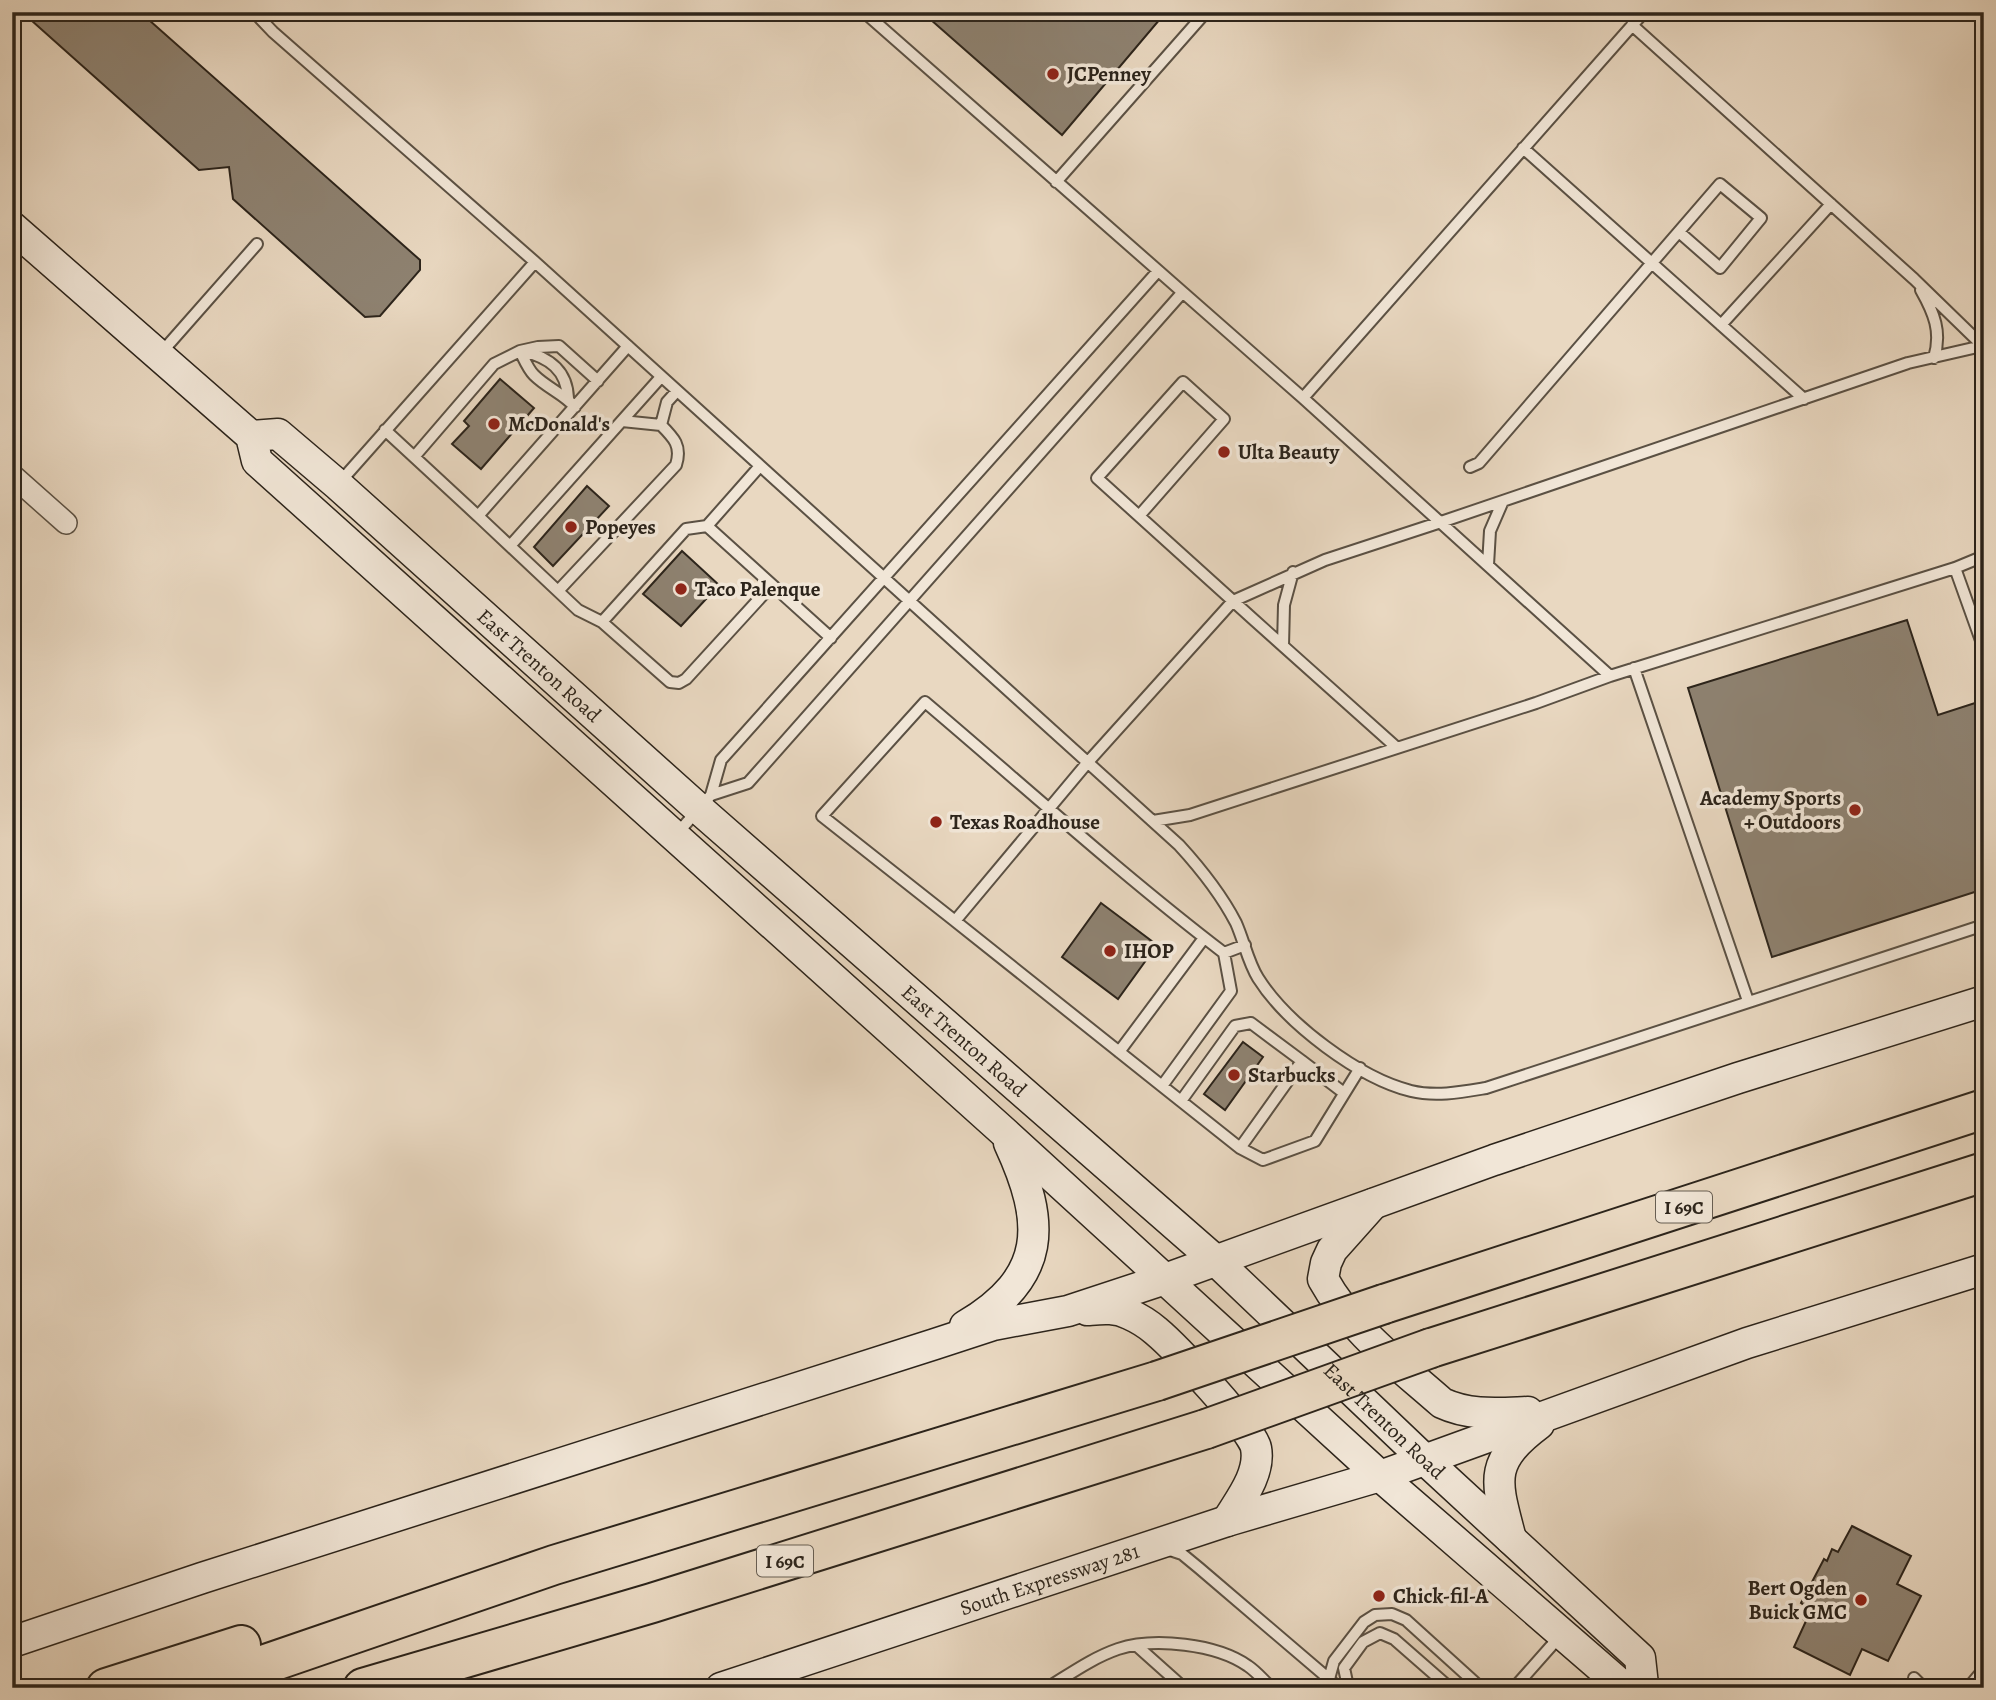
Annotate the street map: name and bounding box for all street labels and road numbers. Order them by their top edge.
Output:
street label: East Trenton Road [471,602,608,729]
street label: East Trenton Road [895,978,1033,1104]
road number: I 69C [1656,1191,1712,1222]
street label: East Trenton Road [1318,1357,1452,1486]
street label: South Expressway 281 [956,1537,1143,1622]
road number: I 69C [757,1546,813,1576]

